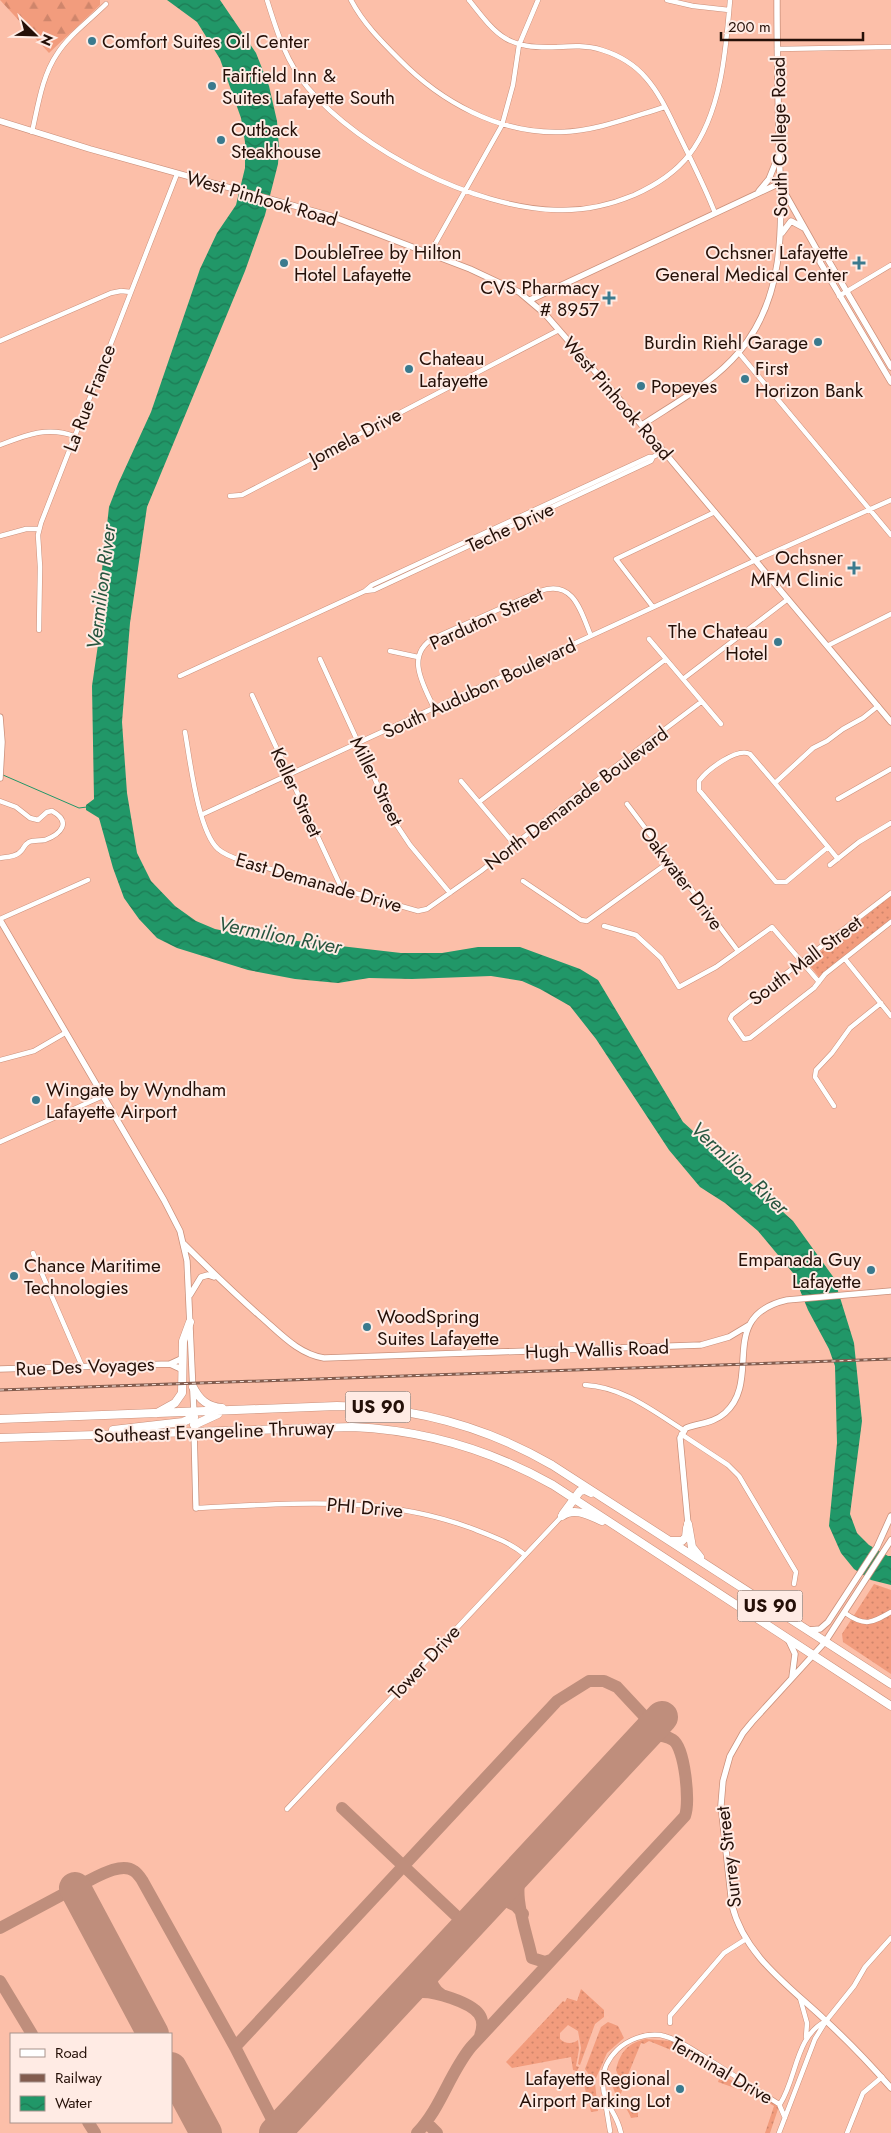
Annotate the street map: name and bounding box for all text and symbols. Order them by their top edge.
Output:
north arrow [10,10,60,60]
scale bar [721,10,864,42]
text: 200 m [728,16,771,38]
place label: Comfort Suites Oil Center [102,28,310,55]
text: N [36,31,58,49]
marker: Comfort Suites Oil Center [86,35,98,47]
street label: South College Road [765,57,794,217]
place label: Fairfield Inn & Suites Lafayette South [222,62,395,111]
marker: Fairfield Inn & Suites Lafayette South [206,80,218,92]
place label: Outback Steakhouse [231,116,321,165]
marker: Outback Steakhouse [215,134,227,146]
street label: West Pinhook Road [183,164,341,233]
place label: DoubleTree by Hilton Hotel Lafayette [294,239,462,288]
place label: Ochsner Lafayette General Medical Center [655,239,848,288]
marker: Ochsner Lafayette General Medical Center [852,256,866,270]
marker: DoubleTree by Hilton Hotel Lafayette [278,257,290,269]
place label: CVS Pharmacy # 8957 [480,274,600,323]
marker: CVS Pharmacy # 8957 [603,292,615,304]
place label: Burdin Riehl Garage [644,329,808,356]
street label: West Pinhook Road [556,331,679,466]
marker: Burdin Riehl Garage [812,336,824,348]
street label: La Rue France [57,340,122,456]
place label: Chateau Lafayette [419,345,488,394]
place label: First Horizon Bank [755,355,864,404]
marker: Chateau Lafayette [403,363,415,375]
place label: Popeyes [651,373,717,400]
marker: First Horizon Bank [739,373,751,385]
marker: Popeyes [635,380,647,392]
street label: Jomela Drive [302,401,406,473]
street label: Teche Drive [462,495,558,559]
water label: Vermilion River [79,522,124,651]
place label: Ochsner MFM Clinic [751,544,843,593]
marker: Ochsner MFM Clinic [847,561,861,575]
street label: Parduton Street [425,580,548,657]
place label: The Chateau Hotel [668,618,768,667]
street label: South Audubon Boulevard [378,632,580,745]
marker: The Chateau Hotel [772,636,784,648]
street label: North Demanade Boulevard [479,720,674,876]
street label: Miller Street [343,732,410,831]
street label: Keller Street [264,743,329,842]
street label: Oakwater Drive [634,821,730,936]
street label: East Demanade Drive [233,846,405,919]
water label: Vermilion River [216,909,345,962]
street label: South Mall Street [743,909,868,1012]
place label: Wingate by Wyndham Lafayette Airport [46,1076,226,1125]
marker: Wingate by Wyndham Lafayette Airport [30,1094,42,1106]
water label: Vermilion River [684,1115,796,1223]
place label: Empanada Guy Lafayette [738,1246,862,1295]
place label: Chance Maritime Technologies [24,1252,161,1301]
marker: Empanada Guy Lafayette [865,1264,877,1276]
marker: Chance Maritime Technologies [8,1270,20,1282]
place label: WoodSpring Suites Lafayette [377,1303,499,1352]
marker: WoodSpring Suites Lafayette [361,1321,373,1333]
street label: Hugh Wallis Road [525,1333,670,1366]
street label: Rue Des Voyages [15,1351,155,1382]
road number: US 90 [346,1391,410,1422]
street label: Southeast Evangeline Thruway [93,1414,336,1449]
street label: PHI Drive [326,1491,404,1524]
road number: US 90 [738,1590,802,1622]
street label: Tower Drive [382,1619,466,1706]
street label: Surrey Street [709,1804,748,1909]
street label: Terminal Drive [665,2030,778,2111]
legend [10,2033,172,2123]
text: Road [55,2042,87,2064]
place label: Lafayette Regional Airport Parking Lot [519,2065,670,2114]
text: Railway [55,2067,102,2089]
marker: Lafayette Regional Airport Parking Lot [674,2083,686,2095]
text: Water [55,2092,93,2114]

